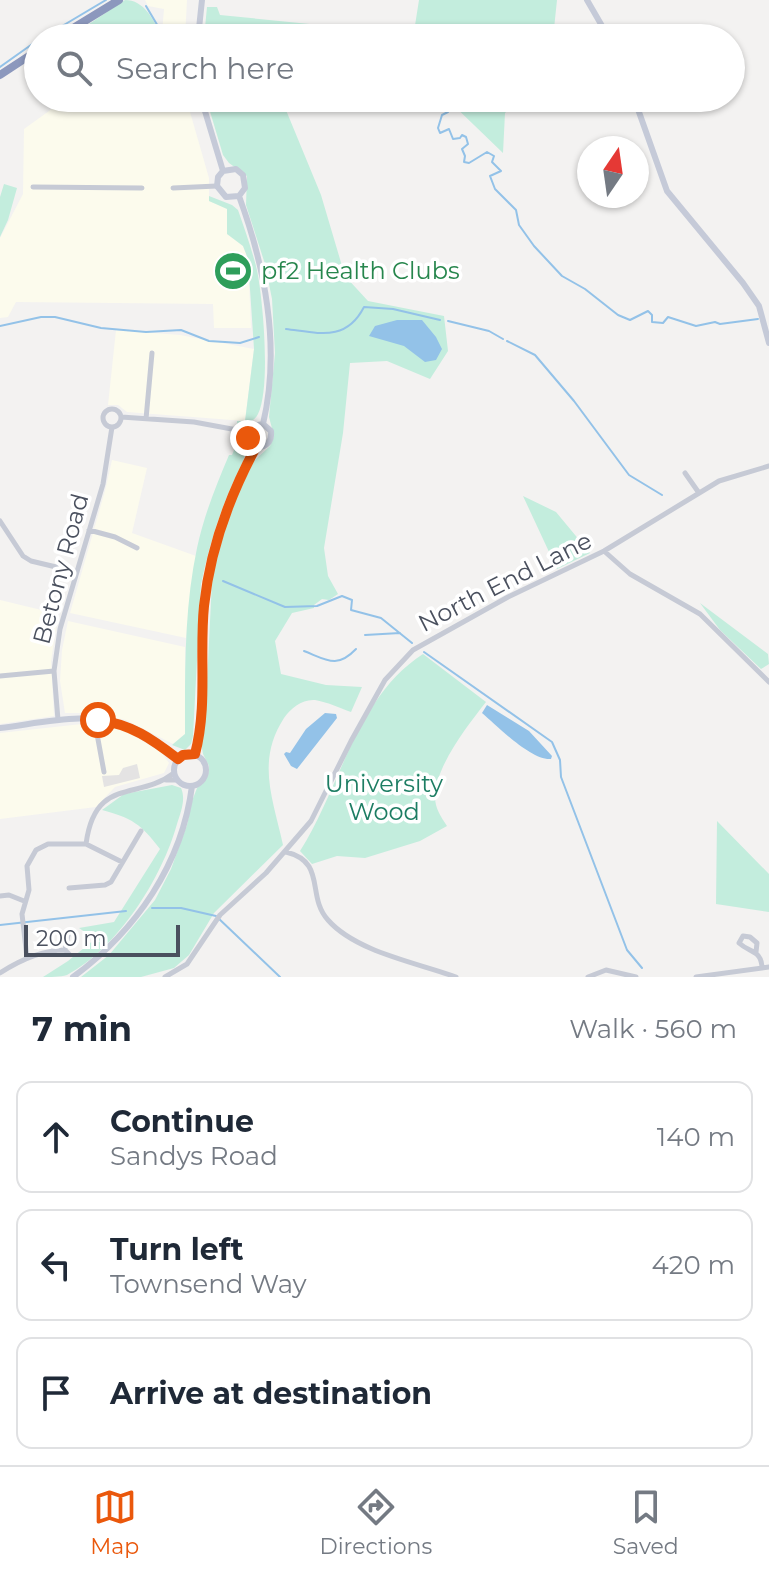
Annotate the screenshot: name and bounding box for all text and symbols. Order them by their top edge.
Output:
search box [24,24,745,112]
icon: search [52,46,96,90]
text: Search here [116,50,294,87]
north arrow [577,136,649,208]
sports icon: pf2 Health Clubs [212,250,254,292]
place label: pf2 Health Clubs [261,256,460,285]
route end [230,420,266,456]
street label: Betony Road [26,490,95,647]
street label: North End Lane [413,525,596,638]
route start [80,702,116,738]
park label: University Wood [325,769,443,826]
scale bar [24,921,180,957]
text: 200 m [36,925,107,952]
text: 7 min [32,1008,132,1050]
text: Walk · 560 m [569,1013,737,1045]
text: Continue [110,1103,254,1140]
icon: ahead [34,1115,78,1159]
text: 140 m [657,1121,735,1153]
text: Sandys Road [110,1140,278,1172]
text: Turn left [110,1231,243,1268]
icon: left [34,1243,78,1287]
text: 420 m [652,1249,735,1281]
text: Townsend Way [110,1268,307,1300]
icon: arrive [34,1371,78,1415]
text: Arrive at destination [110,1375,432,1412]
tab: Map [90,1485,139,1560]
tab: Directions [320,1485,432,1560]
tab: Saved [613,1485,679,1560]

